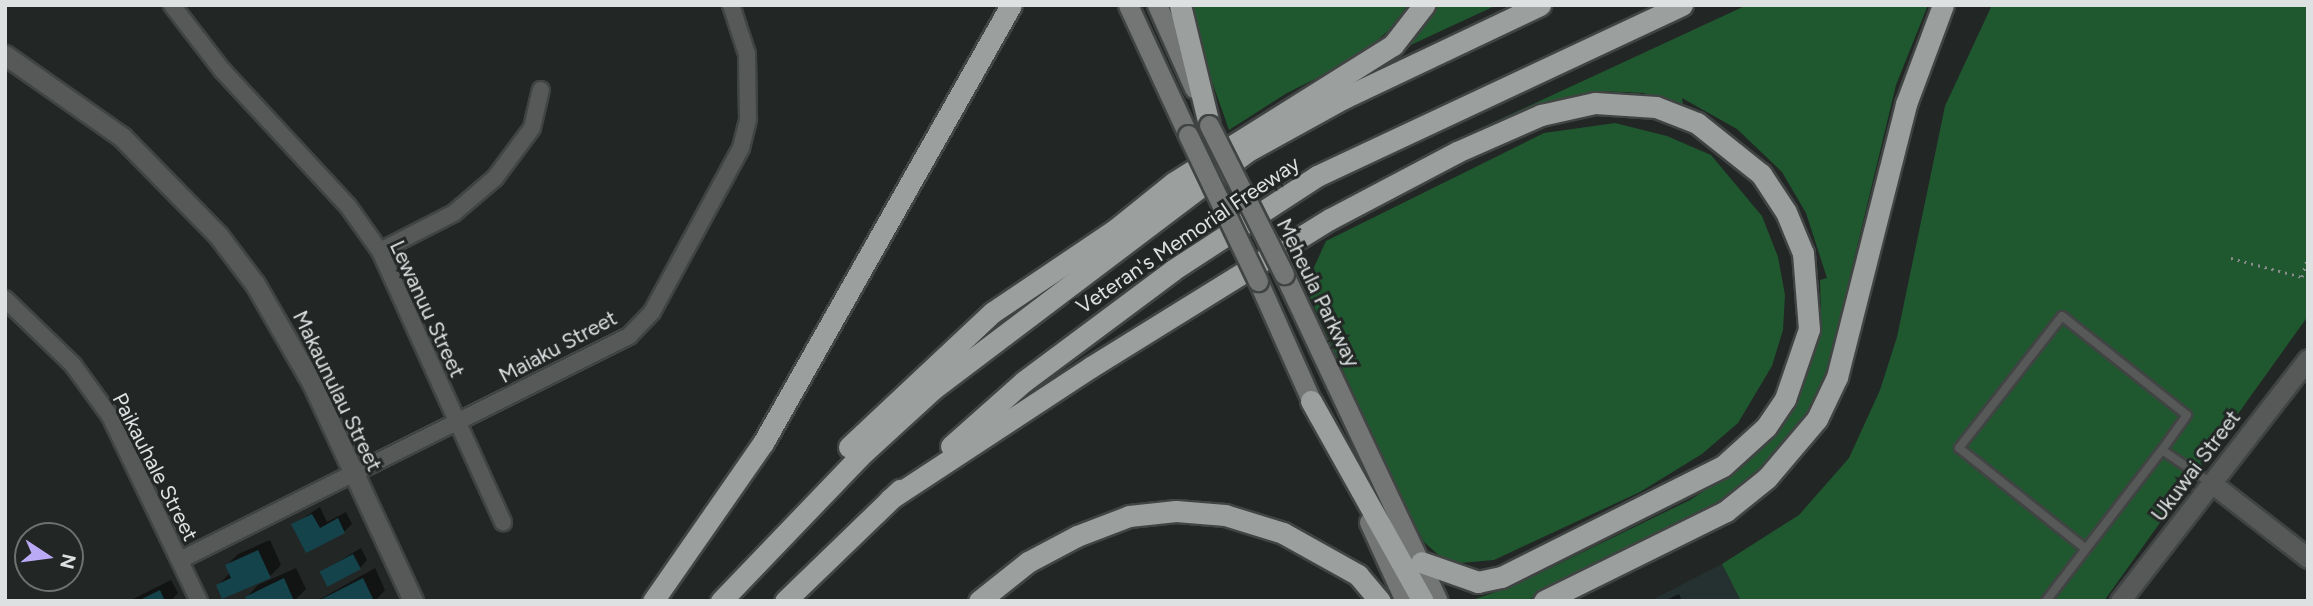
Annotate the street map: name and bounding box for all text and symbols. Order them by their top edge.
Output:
street label: Veteran's Memorial Freeway [1072,151,1304,319]
street label: Meheula Parkway [1271,214,1365,372]
street label: Lewanuu Street [384,237,470,381]
street label: Maiaku Street [495,305,621,389]
street label: Makaunulau Street [287,307,387,475]
street label: Paikauhale Street [107,389,203,545]
street label: Ukuwai Street [2146,405,2246,527]
north arrow [14,522,84,592]
text: N [55,552,81,571]

